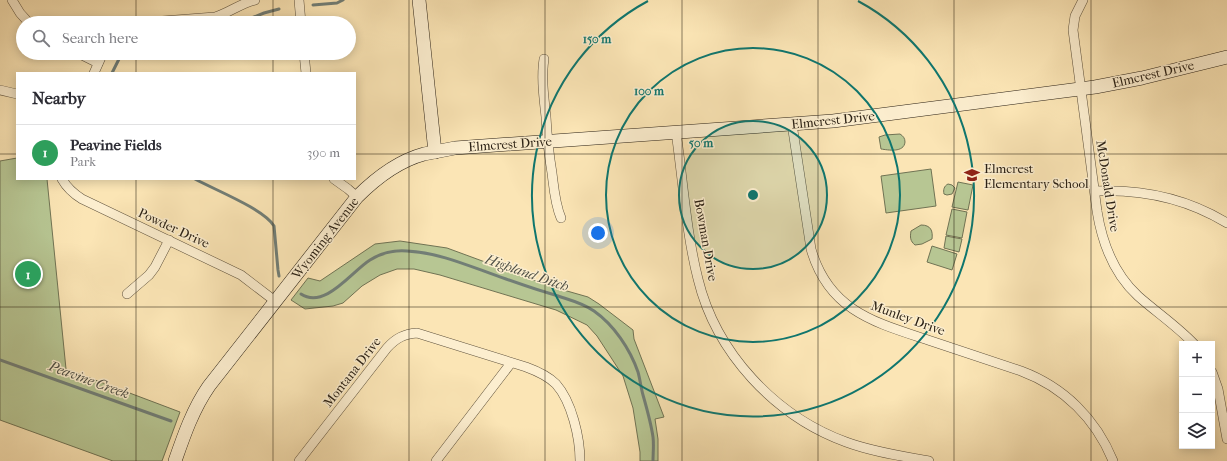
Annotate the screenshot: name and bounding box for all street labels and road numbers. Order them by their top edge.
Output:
street label: Elmcrest Drive [1110,57,1196,91]
street label: Elmcrest Drive [790,108,876,132]
street label: Elmcrest Drive [468,134,553,154]
street label: McDonald Drive [1093,139,1123,233]
street label: Wyoming Avenue [288,194,362,283]
street label: Bowman Drive [691,198,721,283]
street label: Powder Drive [136,205,212,251]
street label: Munley Drive [869,298,948,339]
street label: Montana Drive [320,334,384,410]

